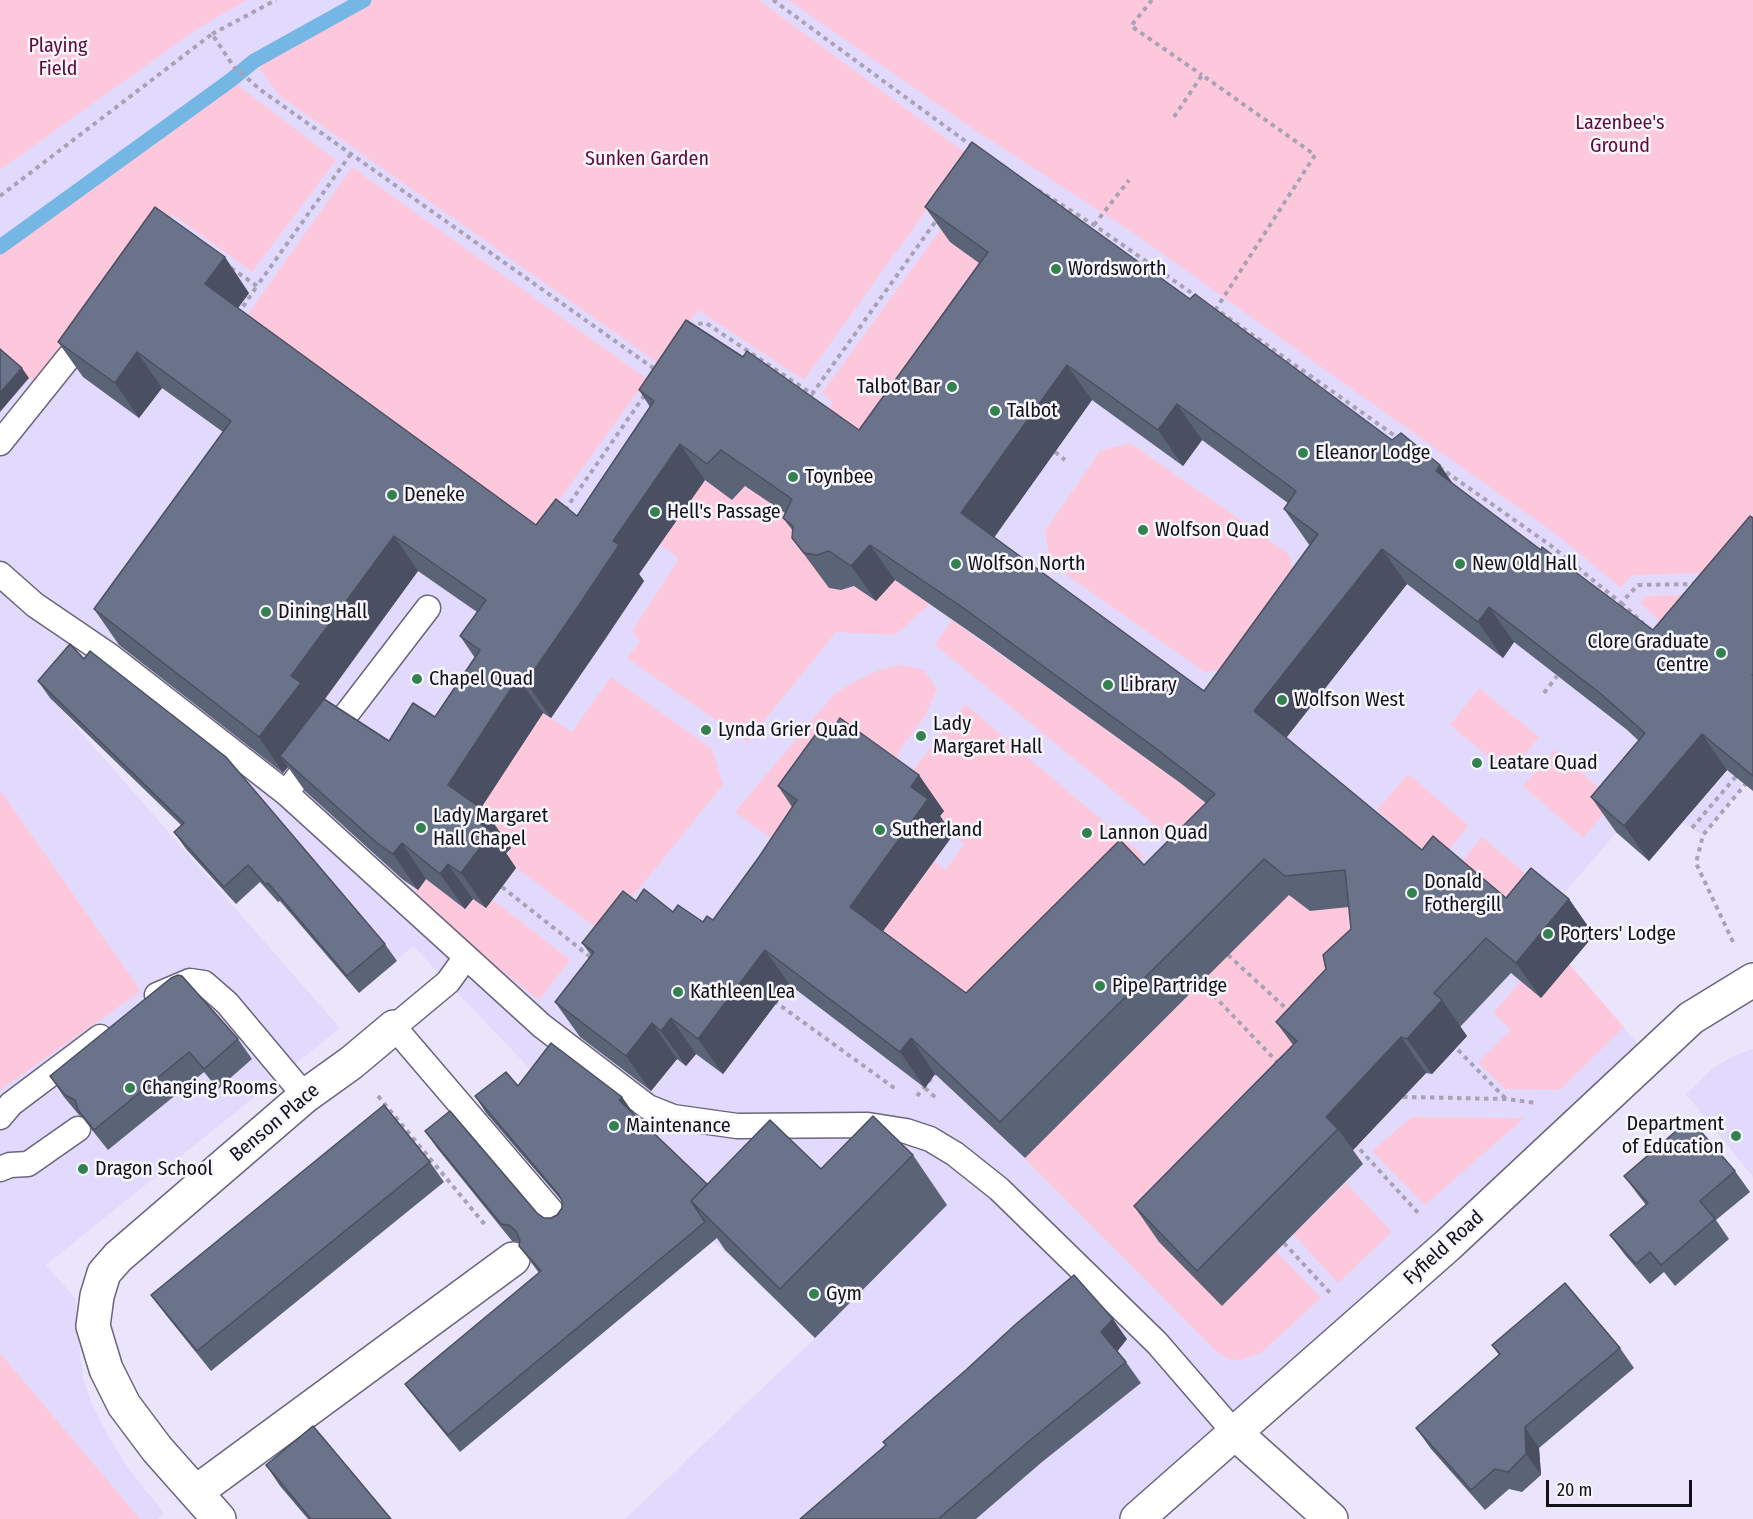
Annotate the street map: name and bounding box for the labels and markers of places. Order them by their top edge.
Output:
place label: Wordsworth [1068,257,1167,281]
marker: Wordsworth [1049,262,1063,276]
place label: Talbot Bar [857,375,940,399]
marker: Talbot Bar [945,380,959,394]
place label: Talbot [1007,399,1058,423]
marker: Talbot [988,404,1002,418]
place label: Eleanor Lodge [1315,441,1430,465]
marker: Eleanor Lodge [1296,446,1310,460]
place label: Toynbee [805,465,873,489]
marker: Toynbee [786,470,800,484]
place label: Deneke [404,483,465,507]
marker: Deneke [385,488,399,502]
place label: Hell's Passage [667,500,781,524]
marker: Hell's Passage [648,505,662,519]
place label: Wolfson Quad [1155,518,1269,542]
marker: Wolfson Quad [1136,523,1150,537]
place label: Wolfson North [968,552,1086,576]
place label: New Old Hall [1472,552,1577,576]
marker: Wolfson North [949,557,963,571]
marker: New Old Hall [1453,557,1467,571]
place label: Dining Hall [278,600,367,624]
marker: Dining Hall [259,605,273,619]
place label: Clore Graduate Centre [1588,630,1709,677]
marker: Clore Graduate Centre [1714,646,1728,660]
place label: Chapel Quad [429,667,533,691]
marker: Chapel Quad [410,672,424,686]
place label: Library [1120,673,1177,697]
marker: Library [1101,678,1115,692]
place label: Wolfson West [1294,688,1405,712]
marker: Wolfson West [1275,693,1289,707]
place label: Lady Margaret Hall [933,712,1042,759]
place label: Lynda Grier Quad [718,718,859,742]
marker: Lynda Grier Quad [699,723,713,737]
marker: Lady Margaret Hall [914,729,928,743]
place label: Leatare Quad [1489,751,1598,775]
marker: Leatare Quad [1470,756,1484,770]
place label: Lady Margaret Hall Chapel [433,804,548,851]
place label: Sutherland [892,818,983,842]
marker: Lady Margaret Hall Chapel [414,821,428,835]
place label: Lannon Quad [1099,821,1208,845]
marker: Sutherland [873,823,887,837]
marker: Lannon Quad [1080,826,1094,840]
place label: Donald Fothergill [1424,870,1501,917]
marker: Donald Fothergill [1405,886,1419,900]
place label: Porters' Lodge [1560,922,1676,946]
marker: Porters' Lodge [1541,927,1555,941]
place label: Pipe Partridge [1112,974,1227,998]
marker: Pipe Partridge [1093,979,1107,993]
place label: Kathleen Lea [690,980,795,1004]
marker: Kathleen Lea [671,985,685,999]
place label: Changing Rooms [142,1076,277,1100]
marker: Changing Rooms [123,1081,137,1095]
place label: Department of Education [1622,1112,1724,1159]
place label: Maintenance [626,1114,731,1138]
marker: Maintenance [607,1119,621,1133]
marker: Department of Education [1729,1129,1743,1143]
place label: Dragon School [95,1157,213,1181]
marker: Dragon School [76,1162,90,1176]
place label: Gym [826,1282,862,1306]
marker: Gym [807,1287,821,1301]

